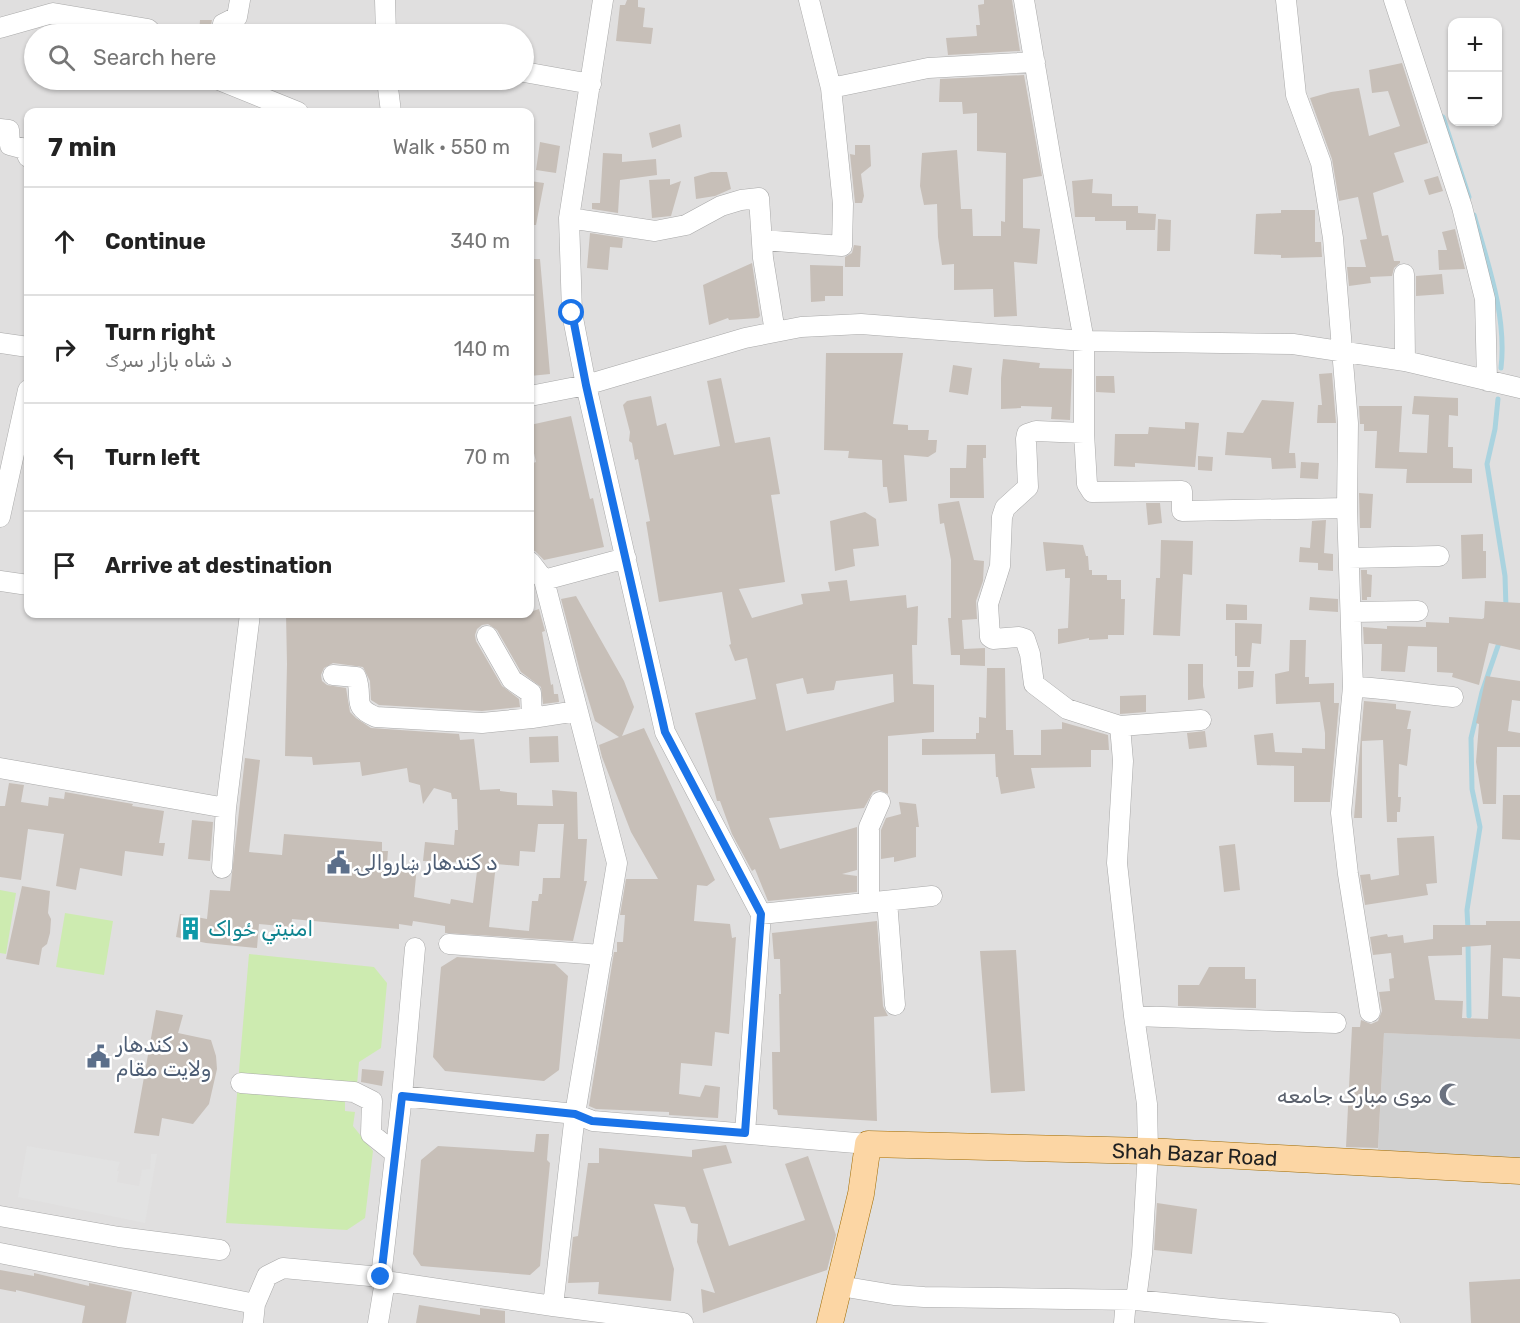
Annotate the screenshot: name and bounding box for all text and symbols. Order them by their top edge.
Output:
map controls [1448,18,1502,126]
button: + [1448,18,1502,72]
search box [24,24,534,90]
icon: search [45,41,78,74]
text: Search here [93,44,216,71]
button: − [1448,72,1502,126]
text: 7 min [48,132,116,163]
text: Walk · 550 m [393,135,510,159]
icon: ahead [48,225,81,258]
text: Continue [105,228,206,255]
text: 340 m [450,229,510,253]
route start [558,299,584,325]
text: Turn right [105,319,215,346]
icon: right [48,333,81,366]
text: 140 m [454,337,510,361]
text: د شاه بازار سړګ [105,348,232,372]
icon: left [48,441,81,474]
text: Turn left [105,444,200,471]
text: 70 m [464,445,510,469]
icon: arrive [48,549,81,582]
text: Arrive at destination [105,552,332,579]
public building icon: د کندهار ښاروالۍ [325,849,351,875]
place label: د کندهار ښاروالۍ [354,850,498,876]
building icon: امنيتي ځواک [177,915,203,941]
place label: امنيتي ځواک [208,916,313,945]
place label: د کندهار ولايت مقام [114,1032,211,1082]
public building icon: د کندهار ولايت مقام [85,1043,111,1069]
mosque icon: موی مبارک جامعه [1437,1082,1463,1108]
place label: موی مبارک جامعه [1277,1083,1432,1108]
street label: Shah Bazar Road [1112,1138,1278,1170]
route end [367,1263,393,1289]

